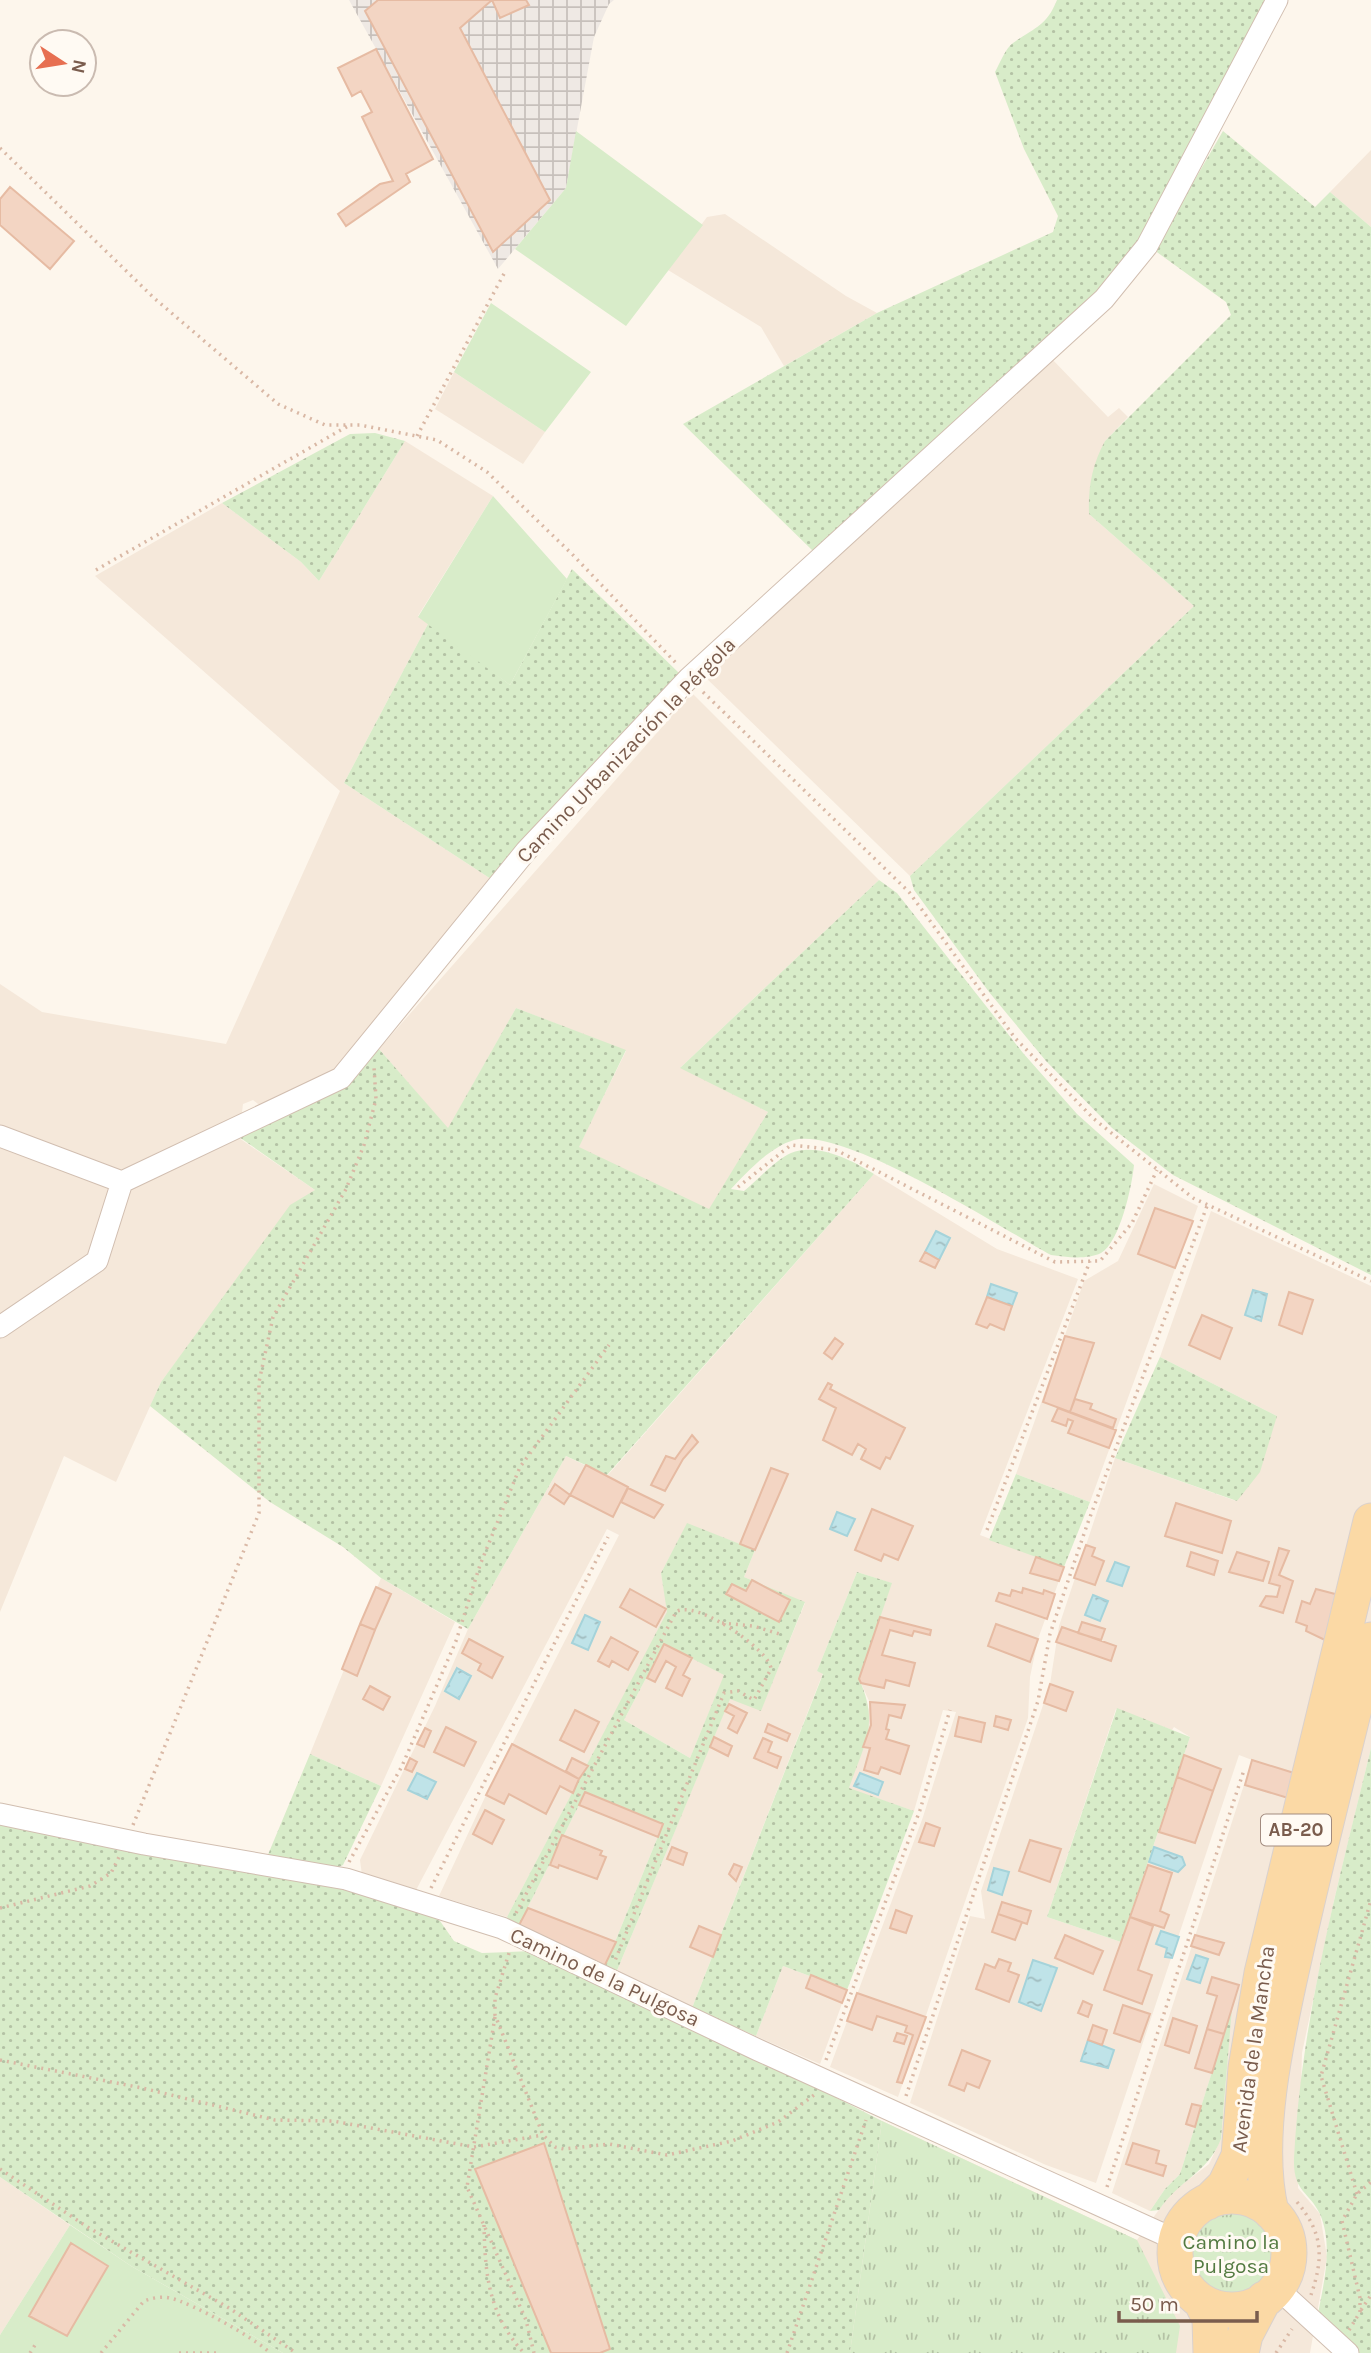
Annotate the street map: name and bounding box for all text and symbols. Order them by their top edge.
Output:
north arrow [28,28,98,98]
text: N [66,57,91,75]
street label: Camino Urbanización la Pérgola [512,632,740,868]
road number: AB-20 [1261,1814,1331,1846]
street label: Camino de la Pulgosa [506,1923,704,2031]
street label: Avenida de la Mancha [1227,1944,1279,2154]
park label: Camino la Pulgosa [1183,2230,1279,2278]
scale bar [1119,2280,1257,2324]
text: 50 m [1130,2292,1179,2316]

